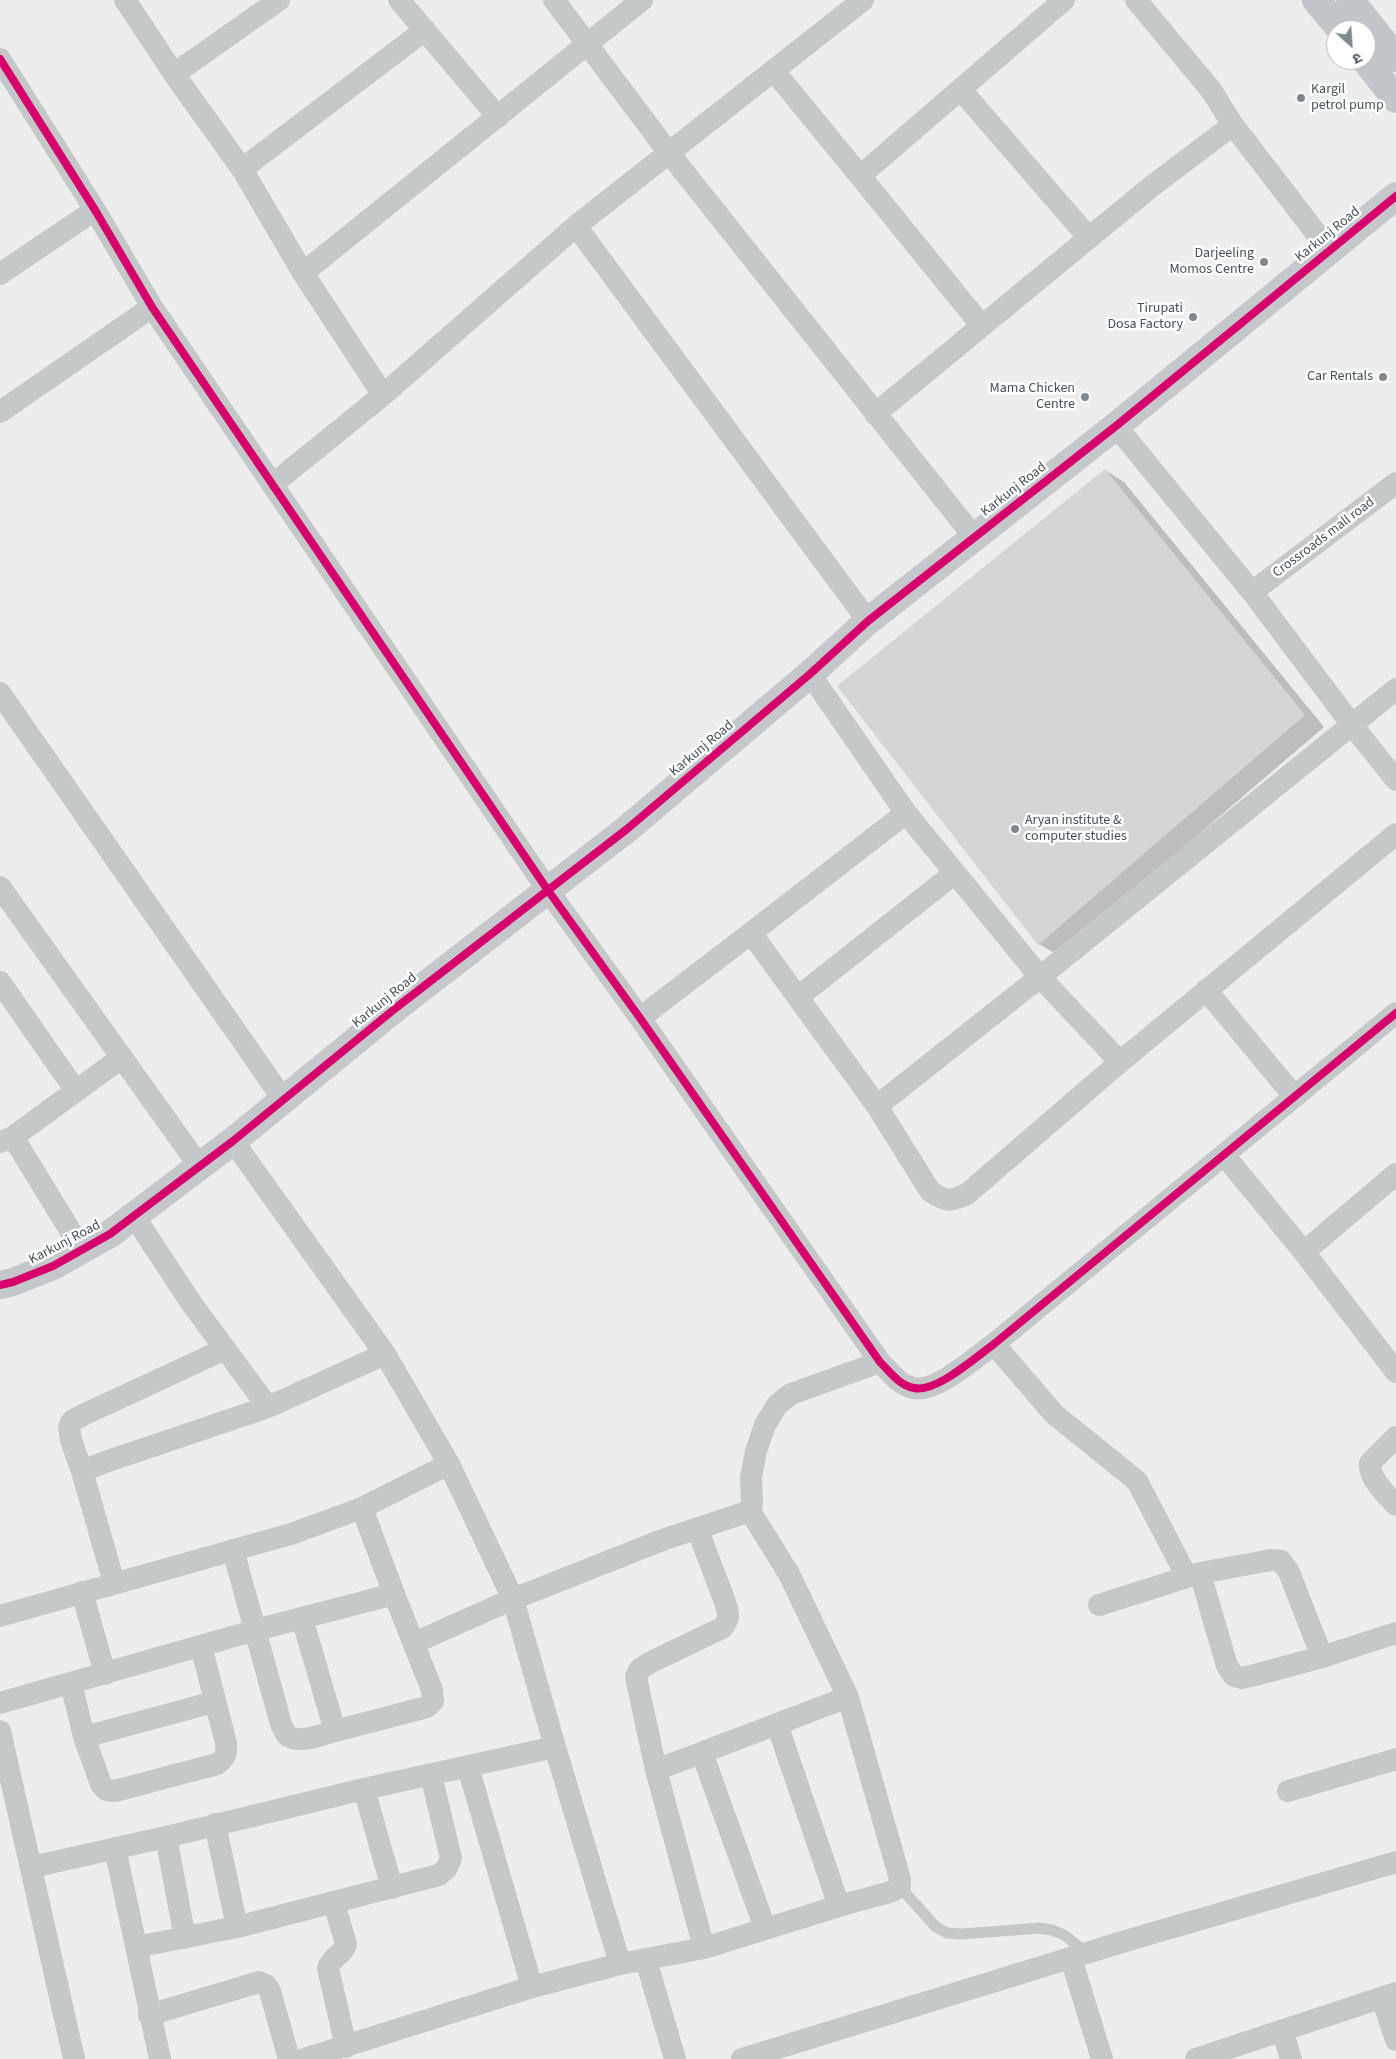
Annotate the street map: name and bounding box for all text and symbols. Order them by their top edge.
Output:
north arrow [1326,20,1376,70]
text: उ [1349,47,1365,68]
place label: Kargil petrol pump [1311,82,1384,114]
marker: Kargil petrol pump [1295,92,1307,104]
street label: Karkunj Road [1292,204,1364,266]
place label: Darjeeling Momos Centre [1169,246,1254,278]
marker: Darjeeling Momos Centre [1258,256,1270,268]
place label: Tirupati Dosa Factory [1107,301,1183,334]
marker: Tirupati Dosa Factory [1187,311,1199,323]
place label: Car Rentals [1307,369,1373,385]
marker: Car Rentals [1377,371,1389,383]
place label: Mama Chicken Centre [990,381,1075,414]
marker: Mama Chicken Centre [1079,391,1091,403]
street label: Karkunj Road [978,459,1050,521]
street label: Crossroads mall road [1270,494,1378,582]
street label: Karkunj Road [667,717,737,781]
place label: Aryan institute & computer studies [1025,813,1127,846]
marker: Aryan institute & computer studies [1009,823,1021,835]
street label: Karkunj Road [349,970,421,1032]
street label: Karkunj Road [26,1217,104,1269]

